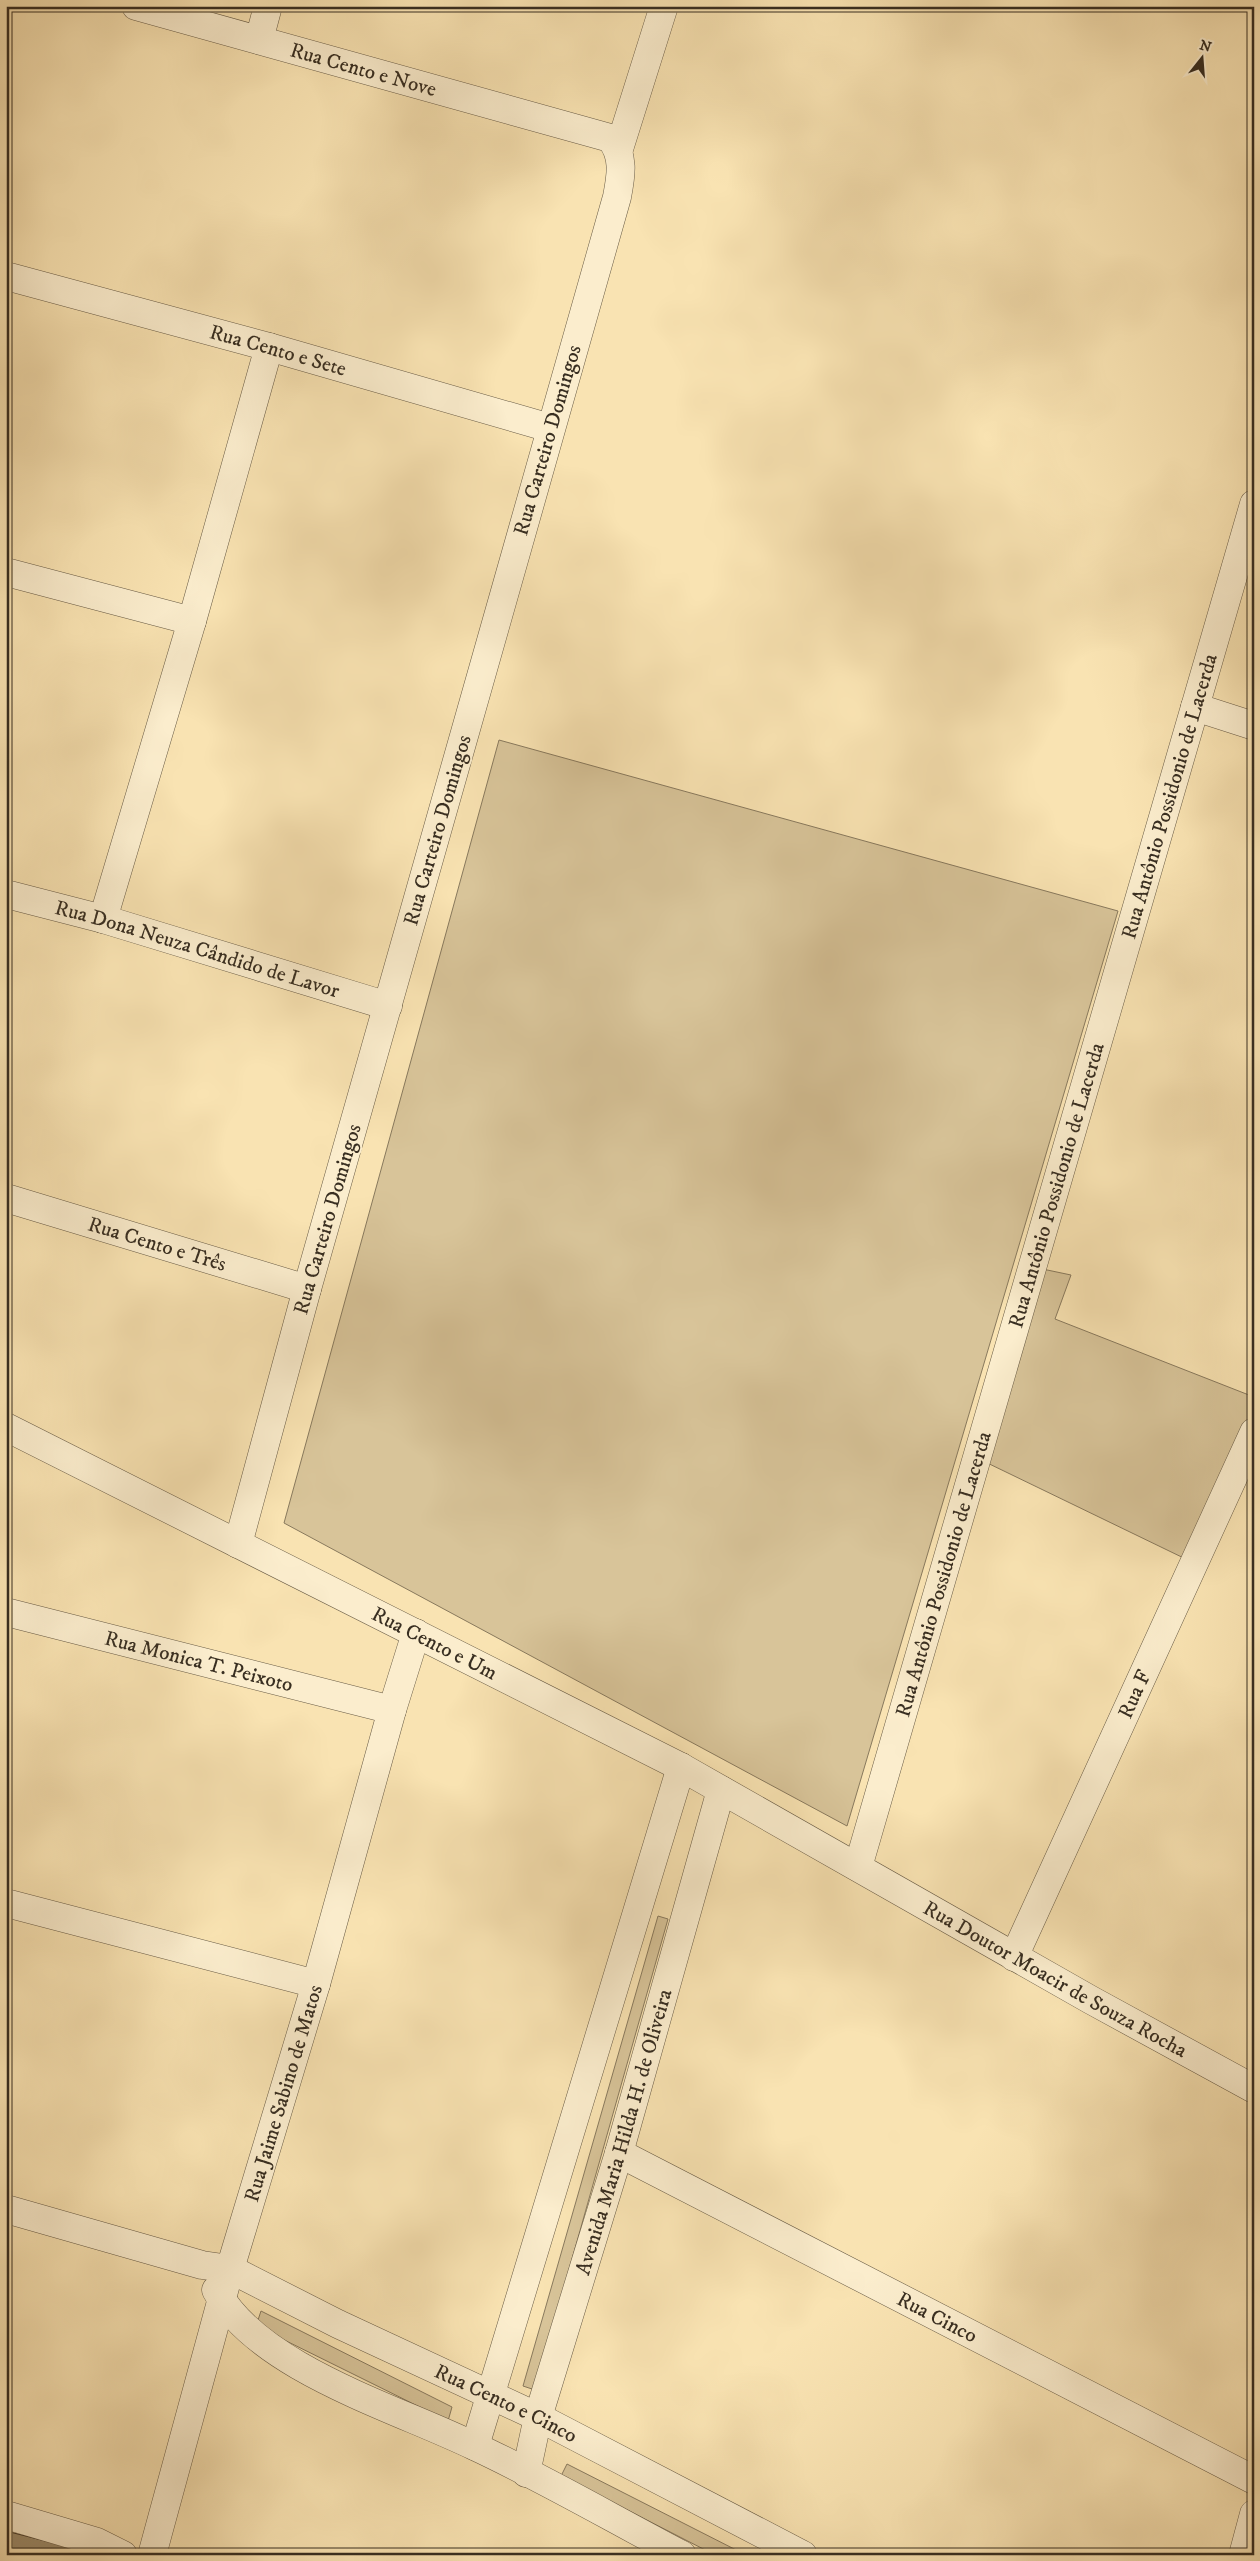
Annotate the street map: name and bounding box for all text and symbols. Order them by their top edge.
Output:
north arrow [1178,32,1228,82]
text: N [1197,36,1214,57]
street label: Rua Cento e Nove [287,38,439,103]
street label: Rua Cento e Sete [207,320,350,383]
street label: Rua Carteiro Domingos [508,342,588,539]
street label: Rua Antônio Possidonio de Lacerda [1116,651,1224,942]
street label: Rua Carteiro Domingos [398,732,478,929]
street label: Rua Dona Neuza Cândido de Lavor [52,895,343,1004]
street label: Rua Antônio Possidonio de Lacerda [1003,1040,1111,1331]
street label: Rua Carteiro Domingos [288,1121,368,1318]
street label: Rua Cento e Três [85,1212,229,1278]
street label: Rua Antônio Possidonio de Lacerda [890,1429,998,1720]
street label: Rua Cento e Um [367,1601,502,1686]
street label: Rua Monica T. Peixoto [102,1626,296,1698]
street label: Rua F [1113,1666,1157,1723]
street label: Rua Doutor Moacir de Souza Rocha [918,1895,1191,2064]
street label: Rua Jaime Sabino de Matos [239,1982,329,2205]
street label: Avenida Maria Hilda H. de Oliveira [570,1986,678,2278]
street label: Rua Cinco [892,2286,981,2349]
street label: Rua Cento e Cinco [430,2359,581,2449]

